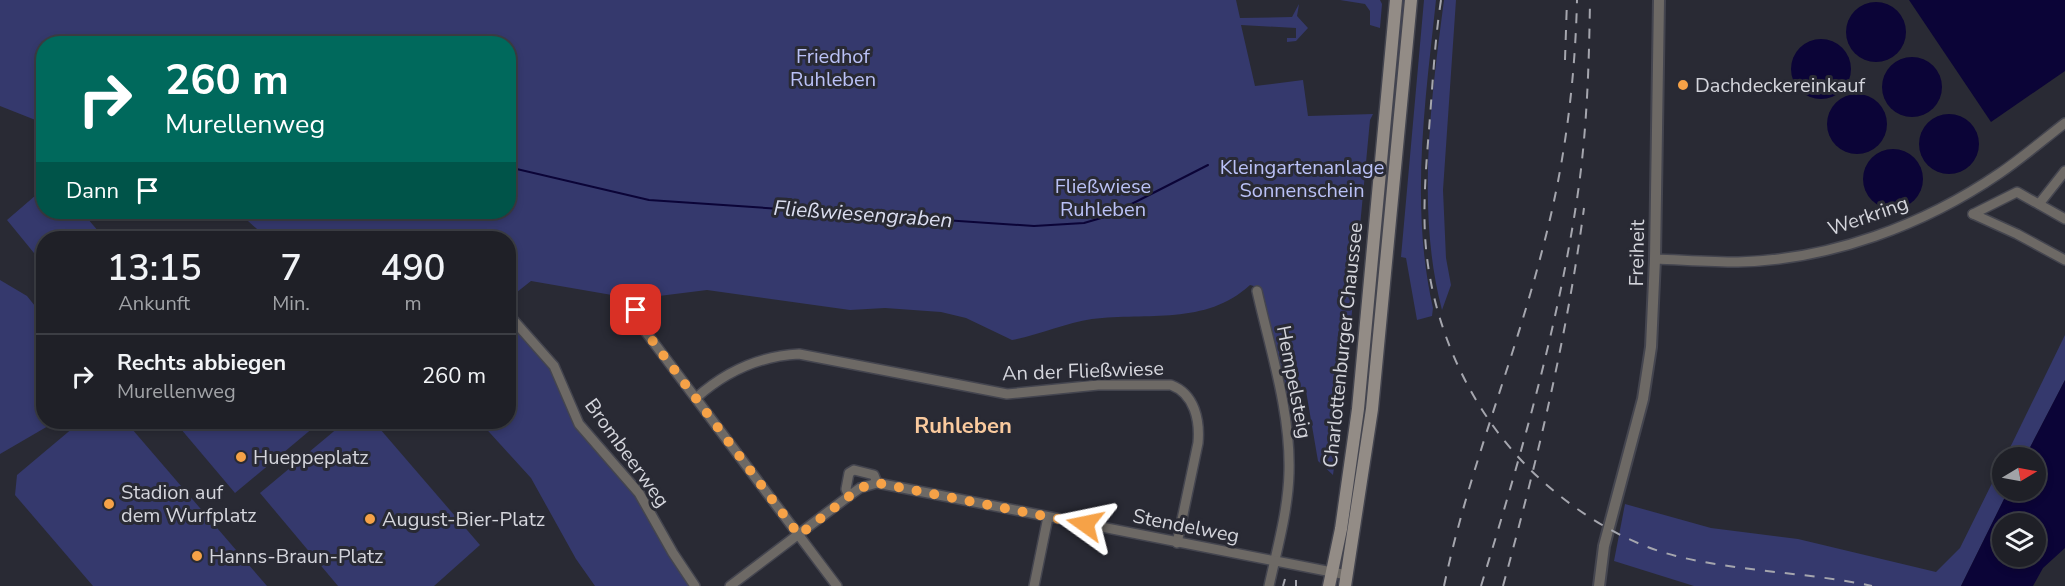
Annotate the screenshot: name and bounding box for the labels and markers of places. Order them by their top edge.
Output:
place label: Dachdeckereinkauf [1695,72,1865,99]
marker: Dachdeckereinkauf [1676,78,1690,92]
pin [610,284,661,335]
place label: Hueppeplatz [253,444,369,471]
marker: Hueppeplatz [234,450,248,464]
place label: Stadion auf dem Wurfplatz [121,479,257,529]
marker: Stadion auf dem Wurfplatz [102,497,116,511]
place label: August-Bier-Platz [382,506,545,533]
marker: August-Bier-Platz [363,512,377,526]
place label: Hanns-Braun-Platz [209,543,383,570]
marker: Hanns-Braun-Platz [190,549,204,563]

